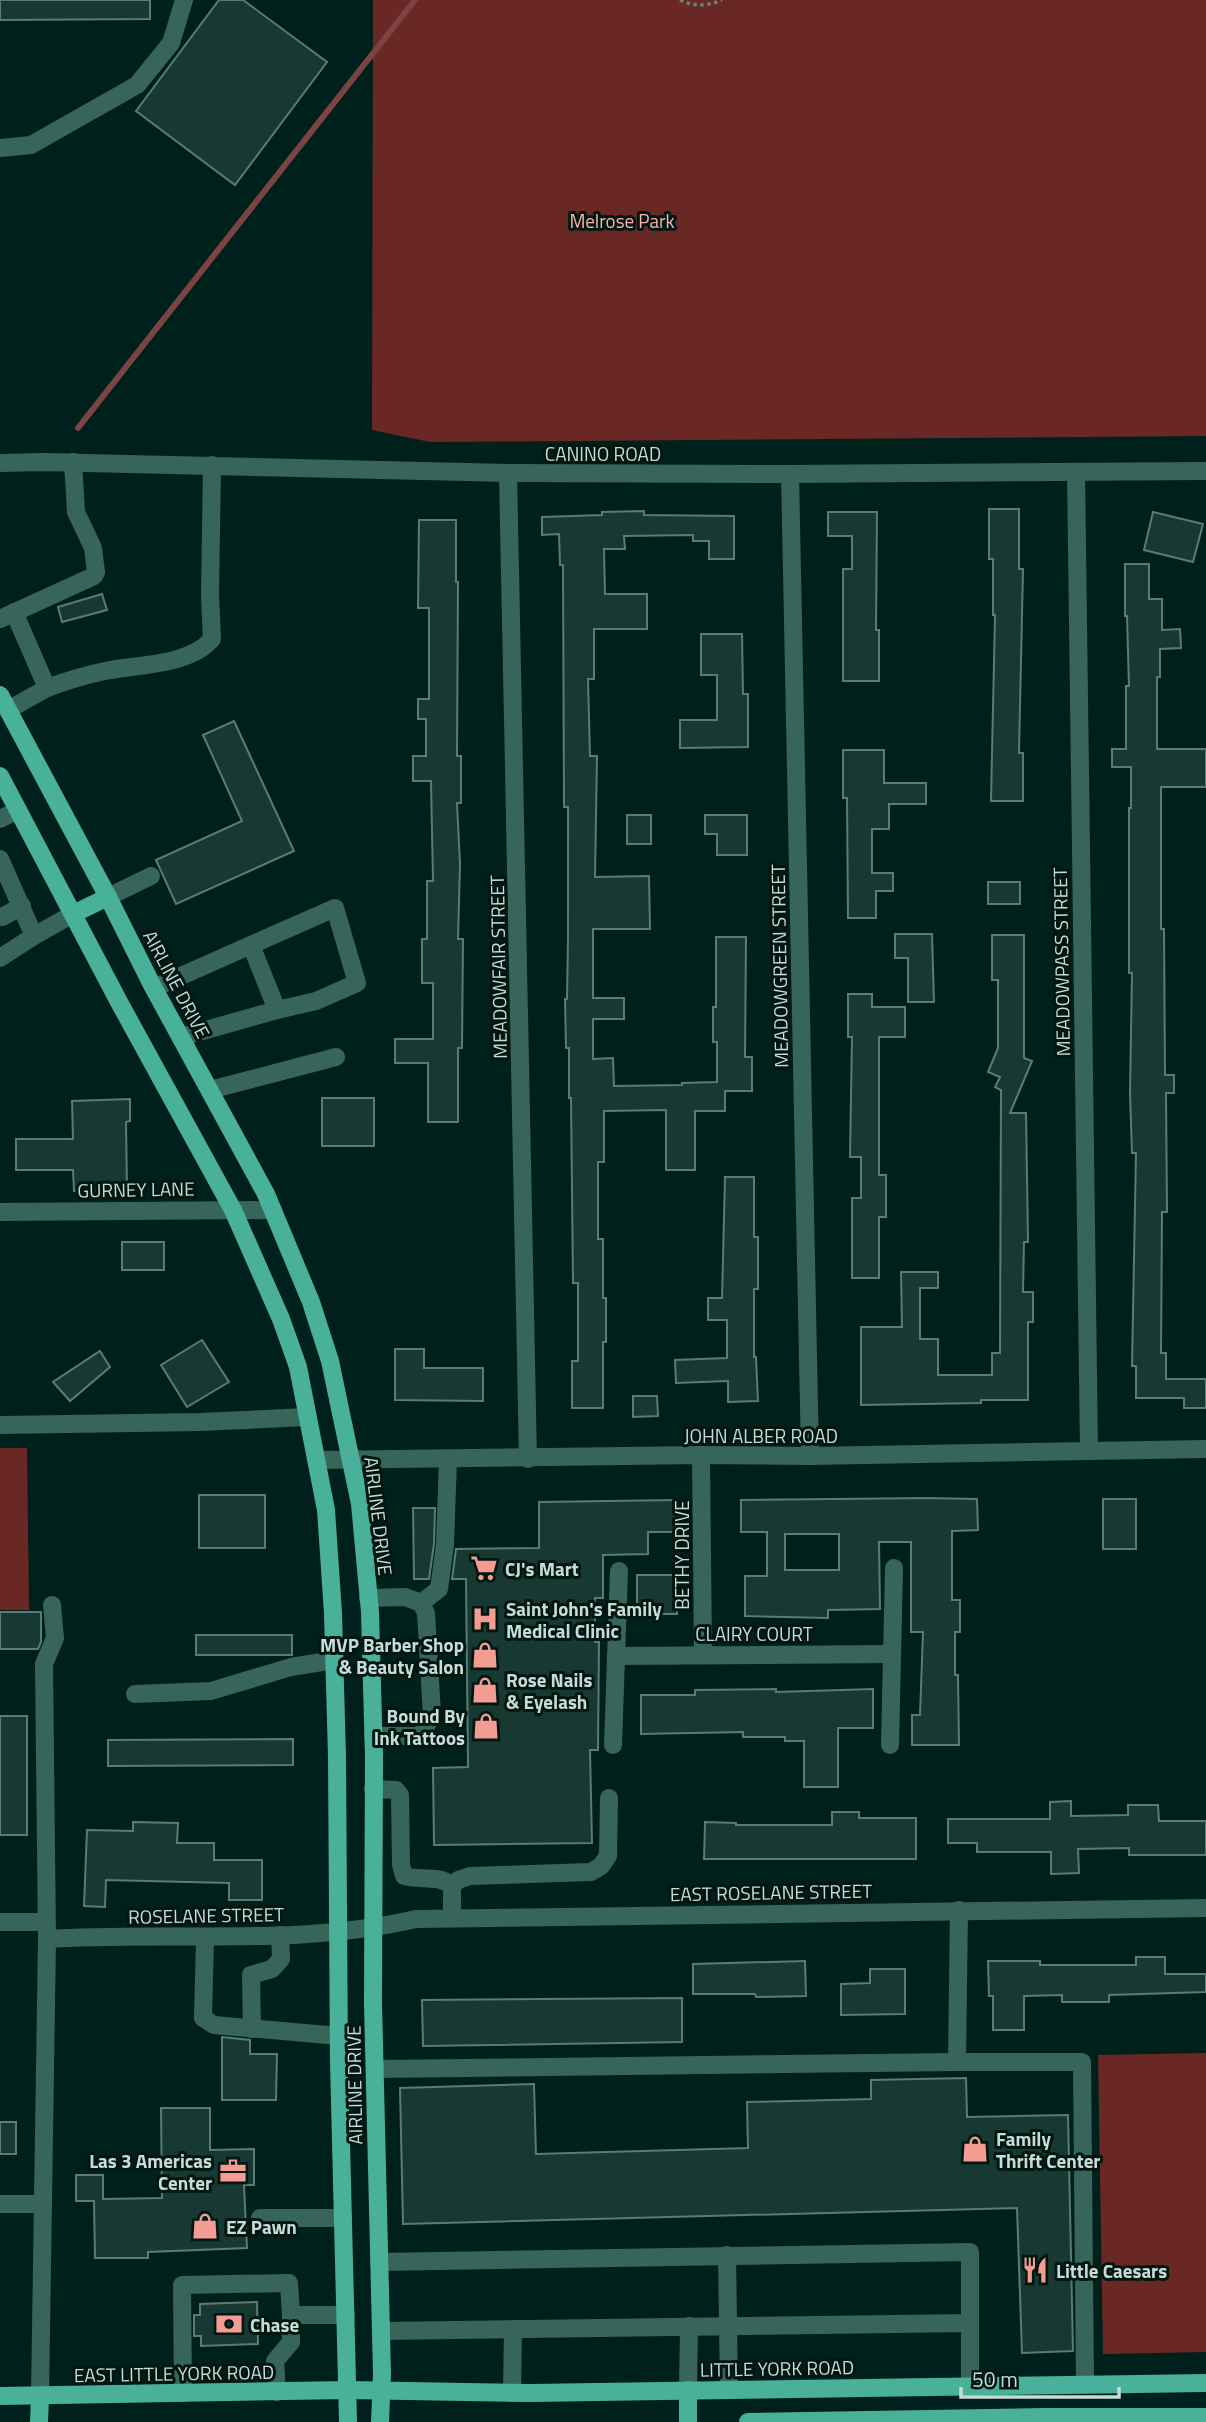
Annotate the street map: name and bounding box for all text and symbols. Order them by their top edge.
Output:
park label: Melrose Park [569,206,675,235]
street label: CANINO ROAD [545,439,661,468]
street label: MEADOWGREEN STREET [763,864,795,1068]
street label: MEADOWPASS STREET [1045,867,1077,1057]
street label: MEADOWFAIR STREET [482,875,514,1059]
street label: AIRLINE DRIVE [136,925,218,1043]
street label: GURNEY LANE [77,1173,195,1205]
street label: JOHN ALBER ROAD [684,1421,838,1450]
street label: AIRLINE DRIVE [357,1455,401,1577]
street label: BETHY DRIVE [667,1500,696,1610]
supermarket icon: CJ's Mart [469,1553,499,1583]
place label: CJ's Mart [505,1554,579,1583]
place label: Saint John's Family Medical Clinic [506,1594,662,1645]
hospital icon: Saint John's Family Medical Clinic [470,1604,500,1634]
street label: CLAIRY COURT [695,1619,813,1648]
place label: MVP Barber Shop & Beauty Salon [320,1630,464,1681]
shop icon: MVP Barber Shop & Beauty Salon [470,1640,500,1670]
place label: Rose Nails & Eyelash [506,1665,592,1716]
shop icon: Rose Nails & Eyelash [470,1675,500,1705]
place label: Bound By Ink Tattoos [374,1701,465,1752]
shop icon: Bound By Ink Tattoos [471,1711,501,1741]
street label: EAST ROSELANE STREET [670,1876,872,1908]
street label: ROSELANE STREET [128,1899,284,1931]
street label: AIRLINE DRIVE [338,2025,370,2145]
place label: Family Thrift Center [996,2124,1100,2175]
shop icon: Family Thrift Center [960,2134,990,2164]
place label: Las 3 Americas Center [89,2146,212,2197]
office icon: Las 3 Americas Center [218,2156,248,2186]
shop icon: EZ Pawn [190,2211,220,2241]
place label: EZ Pawn [226,2212,297,2241]
restaurant icon: Little Caesars [1020,2255,1050,2285]
place label: Little Caesars [1056,2256,1167,2285]
bank icon: Chase [214,2309,244,2339]
place label: Chase [250,2310,300,2339]
street label: LITTLE YORK ROAD [700,2352,854,2384]
scale bar [961,2356,1118,2400]
street label: EAST LITTLE YORK ROAD [74,2357,274,2389]
text: 50 m [972,2363,1018,2395]

